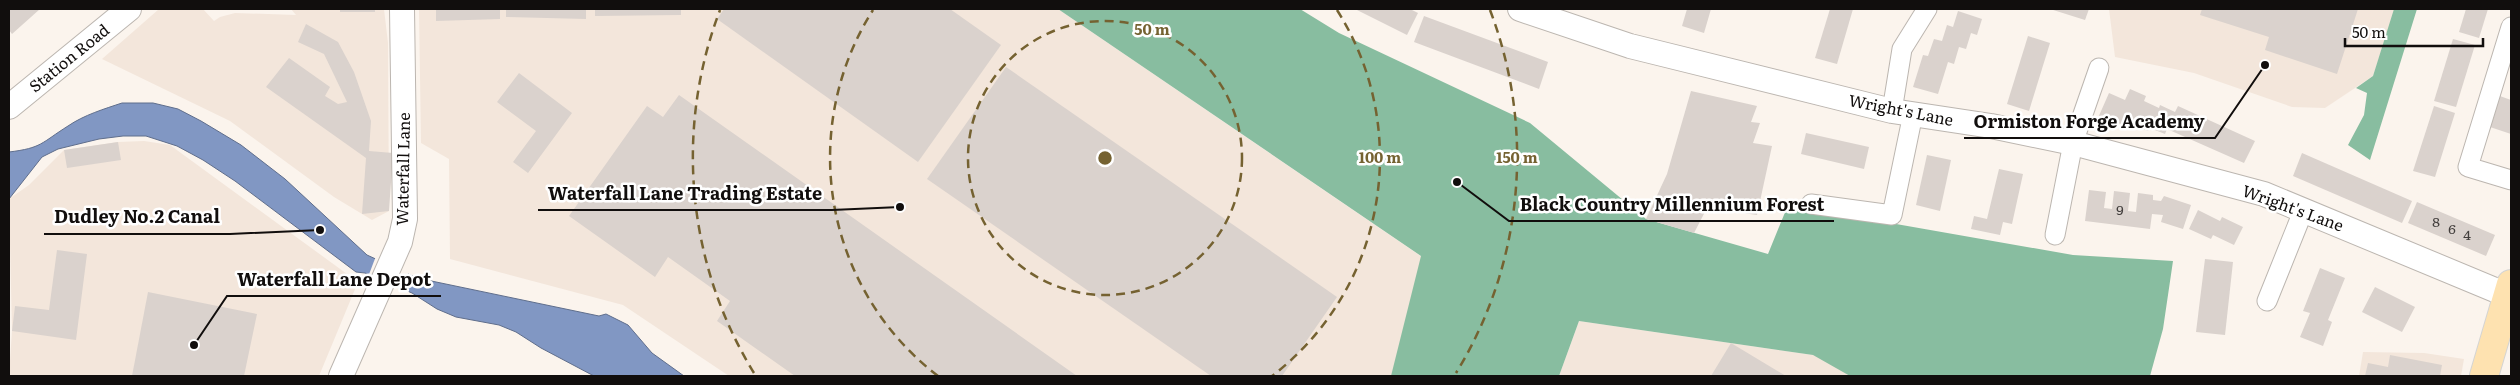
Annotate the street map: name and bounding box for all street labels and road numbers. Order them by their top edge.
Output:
street label: Station Road [23,17,114,97]
street label: Wright's Lane [1847,87,1956,131]
street label: Waterfall Lane [389,112,415,226]
street label: Wright's Lane [2239,178,2347,236]

